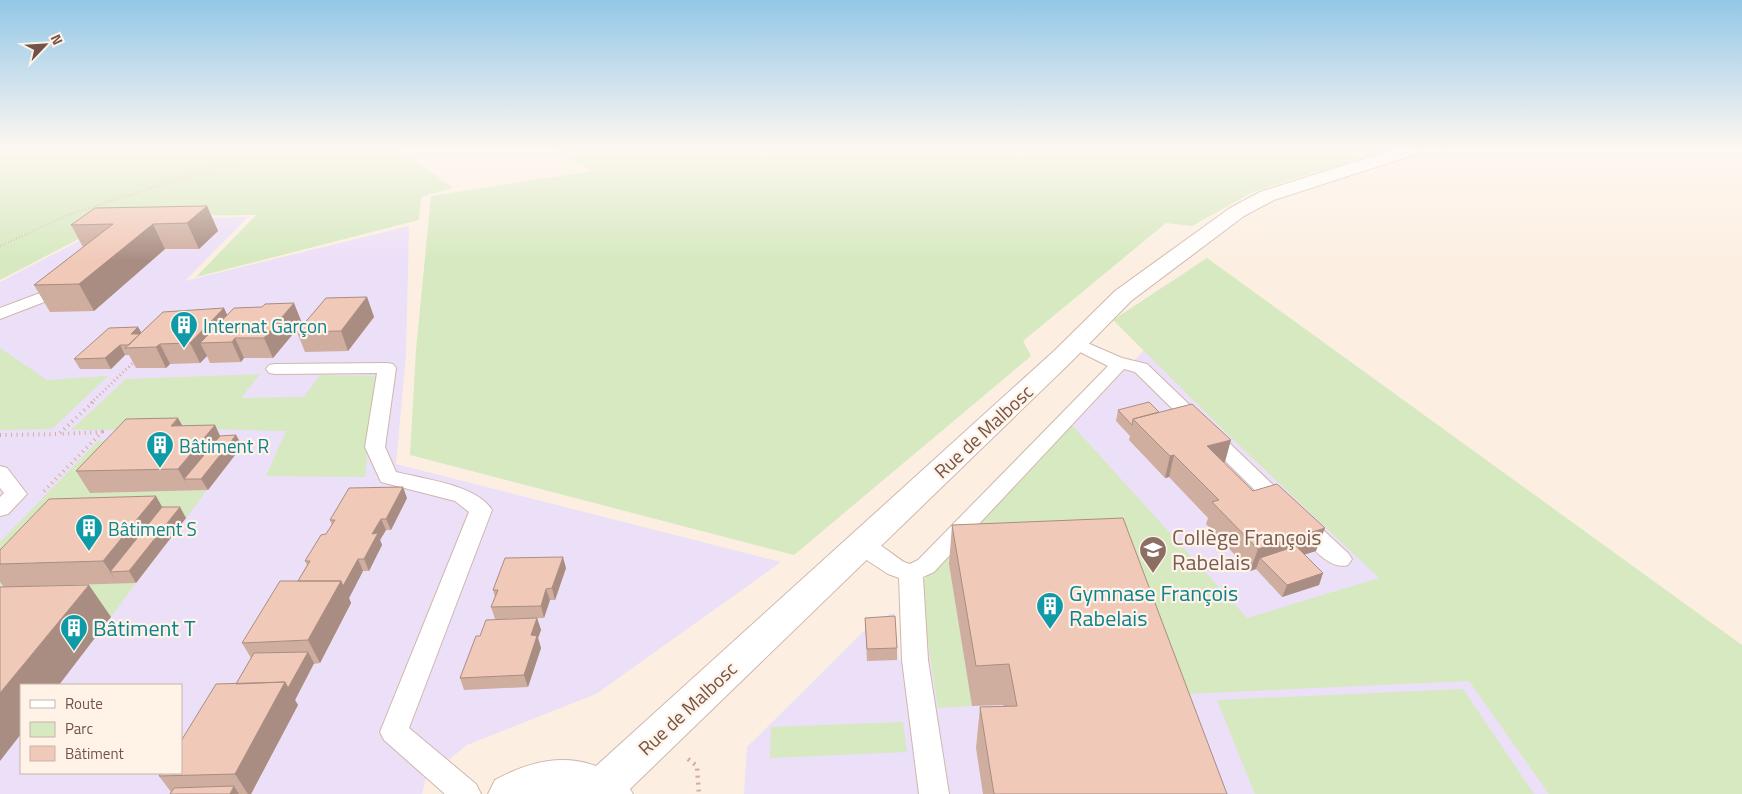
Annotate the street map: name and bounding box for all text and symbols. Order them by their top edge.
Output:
north arrow [20,20,70,70]
text: N [46,30,69,48]
building icon: Internat Garçon [169,310,199,349]
place label: Internat Garçon [203,311,327,340]
street label: Rue de Malbosc [927,377,1039,485]
building icon: Bâtiment R [145,430,175,469]
place label: Bâtiment R [179,431,269,460]
building icon: Bâtiment S [74,513,104,552]
place label: Bâtiment S [108,514,197,543]
place label: Collège François Rabelais [1172,520,1322,579]
school or university icon: Collège François Rabelais [1138,535,1168,574]
place label: Gymnase François Rabelais [1069,576,1238,635]
building icon: Gymnase François Rabelais [1035,591,1065,630]
place label: Bâtiment T [93,611,196,645]
building icon: Bâtiment T [59,613,89,652]
street label: Rue de Malbosc [631,654,743,762]
legend [20,684,182,774]
text: Route [65,692,103,715]
text: Parc [65,717,93,740]
text: Bâtiment [65,742,124,765]

